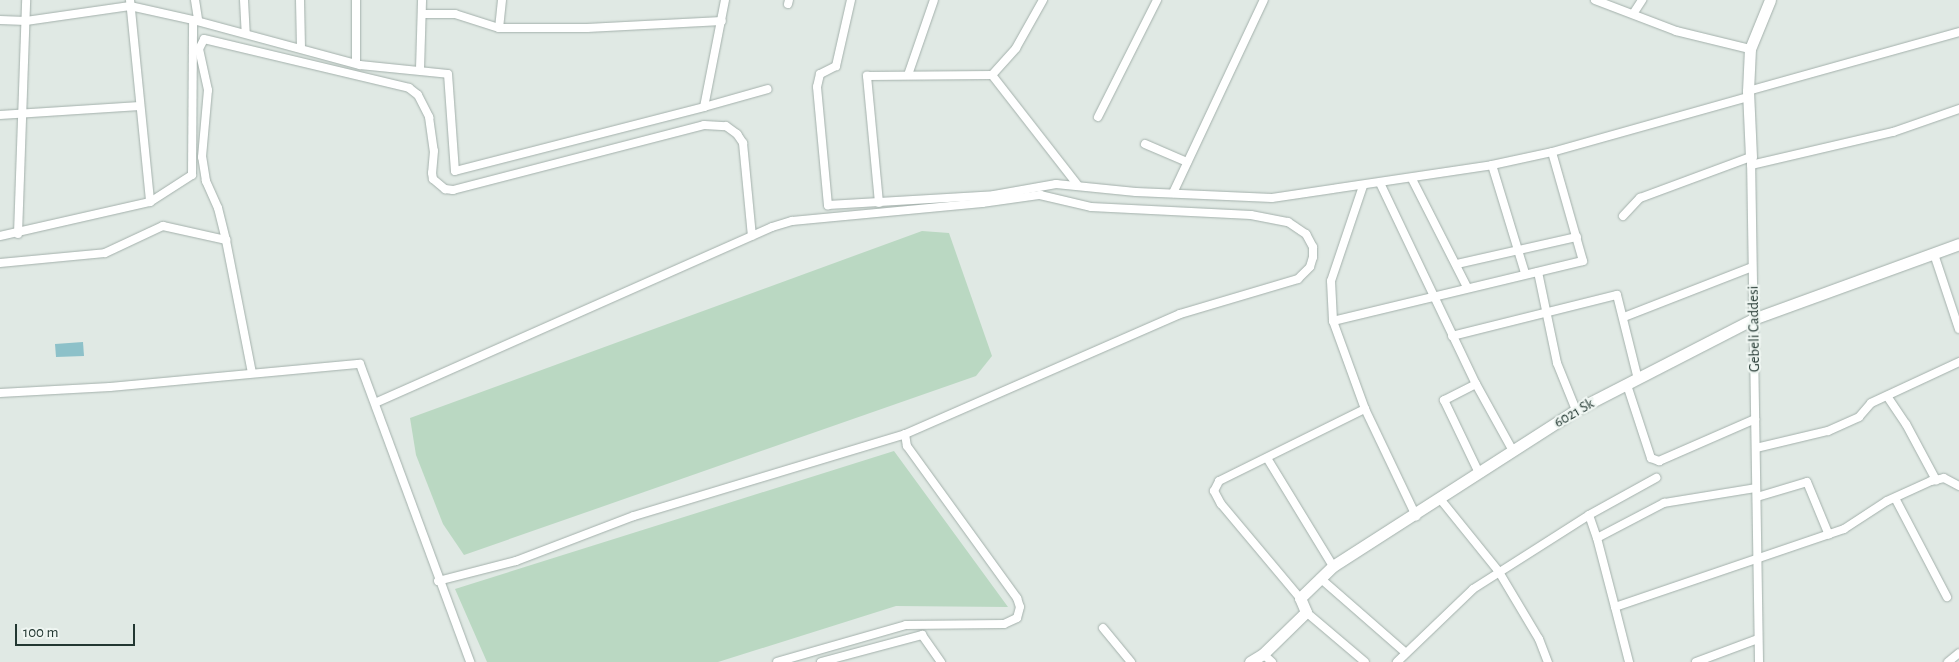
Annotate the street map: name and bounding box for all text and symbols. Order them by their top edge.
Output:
street label: Gebeli Caddesi [1744,286,1764,372]
street label: 6021 Sk [1551,394,1597,432]
scale bar [18,614,138,646]
text: 100 m [23,625,58,640]

